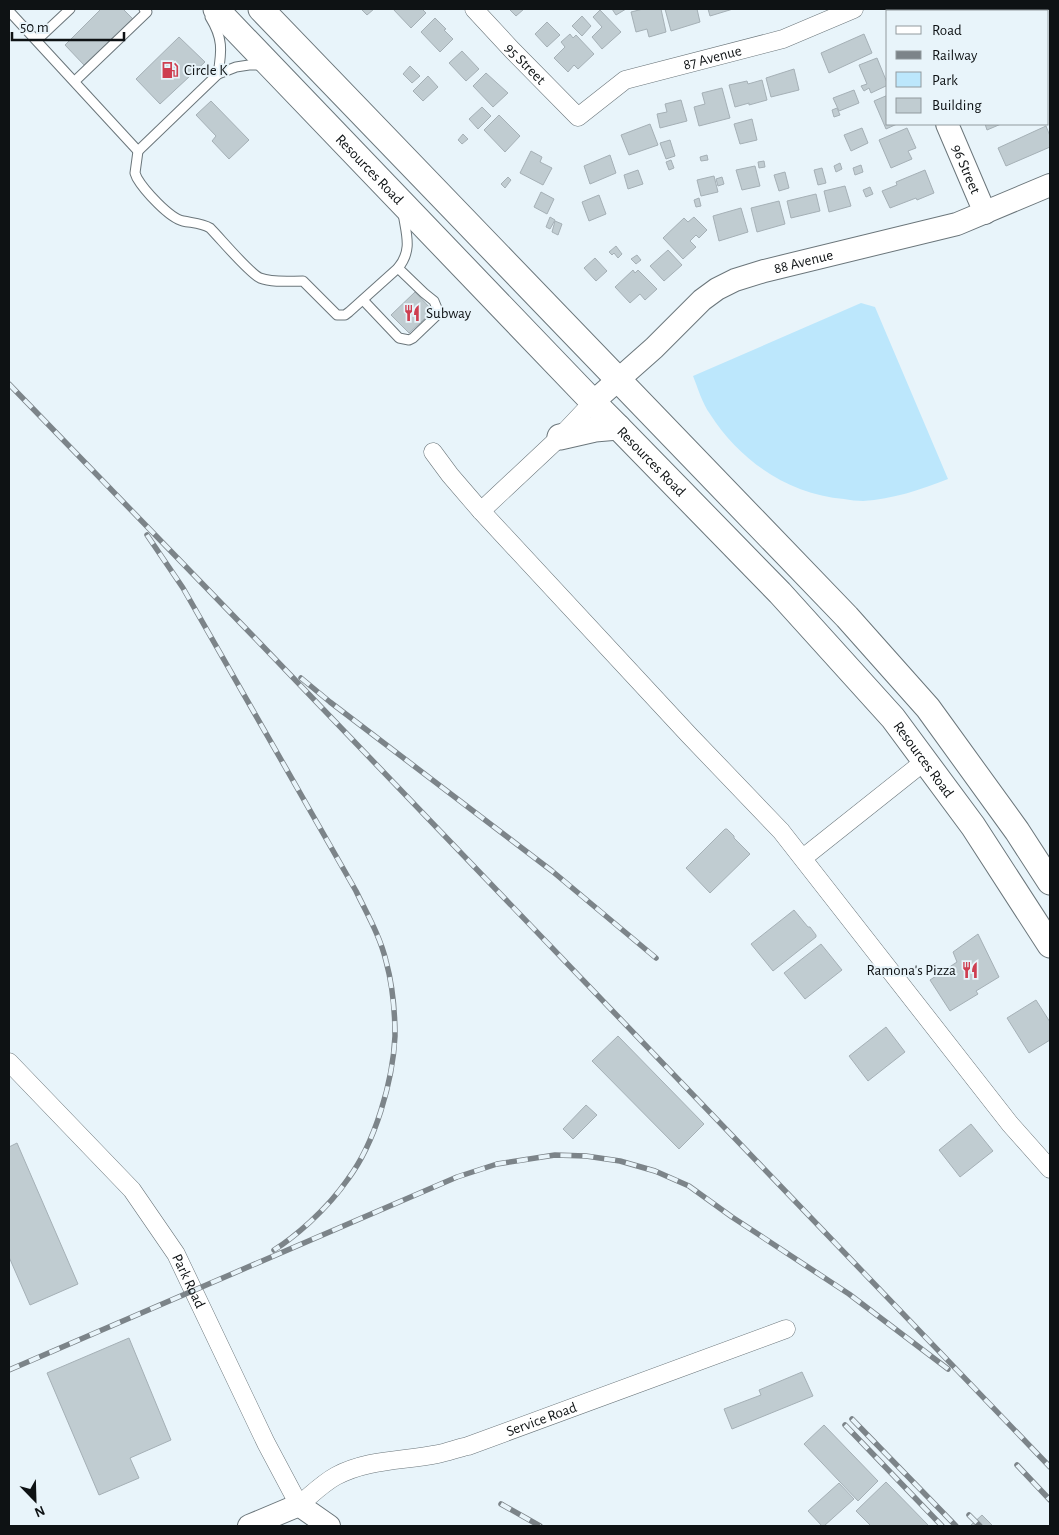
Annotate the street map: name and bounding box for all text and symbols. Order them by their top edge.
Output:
scale bar [12,10,125,42]
legend [886,10,1049,125]
text: 50 m [20,20,49,35]
text: Road [932,23,962,38]
street label: 95 Street [502,40,549,87]
street label: 87 Avenue [682,43,743,72]
text: Railway [932,48,978,63]
fuel station icon: Circle K [160,60,180,80]
place label: Circle K [184,63,228,78]
text: Park [932,73,958,88]
text: Building [932,98,982,113]
street label: Resources Road [333,131,407,207]
street label: 96 Street [949,142,983,196]
street label: 88 Avenue [772,247,835,276]
restaurant icon: Subway [402,303,422,323]
place label: Subway [426,306,472,321]
street label: Resources Road [615,424,689,499]
street label: Resources Road [891,719,957,801]
restaurant icon: Ramona's Pizza [960,960,980,980]
place label: Ramona's Pizza [866,963,956,978]
street label: Park Road [170,1251,208,1311]
street label: Service Road [504,1399,579,1439]
north arrow [10,1475,60,1525]
text: N [32,1503,47,1519]

